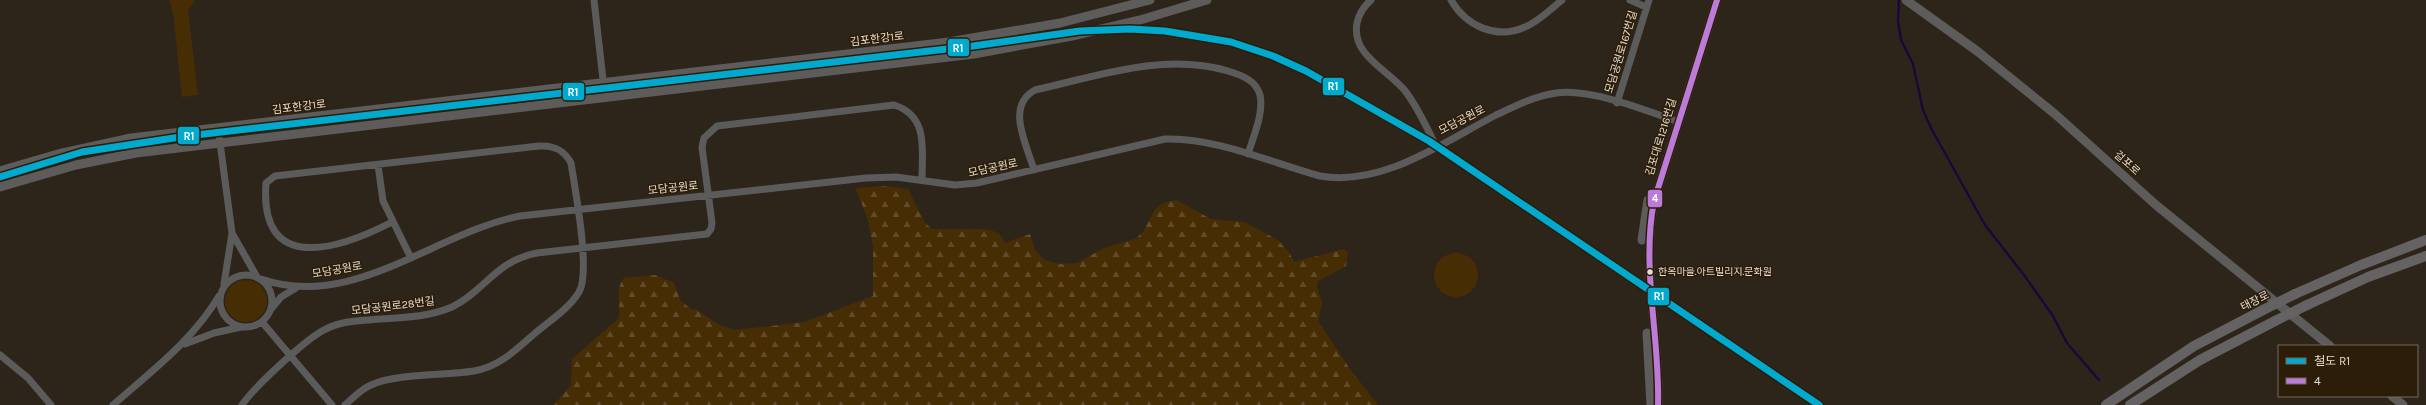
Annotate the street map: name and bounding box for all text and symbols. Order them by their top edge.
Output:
street label: 모담공원로167번길 [1602,9,1640,95]
street label: 김포한강1로 [849,29,905,49]
line badge: R1 [947,38,970,57]
text: R1 [952,42,964,55]
line badge: R1 [1322,77,1345,96]
text: R1 [1327,80,1339,93]
line badge: R1 [562,82,585,101]
text: R1 [567,86,579,99]
street label: 김포한강1로 [271,97,327,117]
street label: 김포대로1216번길 [1643,97,1679,177]
street label: 모담공원로 [1437,103,1487,137]
line badge: R1 [177,126,200,145]
text: R1 [183,130,195,143]
street label: 걸포로 [2111,148,2143,178]
street label: 모담공원로 [967,156,1019,180]
street label: 모담공원로 [647,179,699,197]
line badge: 4 [1647,189,1663,208]
text: 4 [1652,192,1659,205]
street label: 모담공원로 [311,259,363,281]
place label: 한옥마을.아트빌리지.문화원 [1658,266,1772,278]
marker: 한옥마을.아트빌리지.문화원 [1645,267,1655,277]
line badge: R1 [1647,287,1670,306]
street label: 태장로 [2239,288,2271,314]
text: R1 [1653,290,1665,303]
street label: 모담공원로28번길 [351,294,435,318]
legend [2278,345,2418,397]
text: 철도 R1 [2314,354,2350,368]
text: 4 [2314,374,2321,388]

